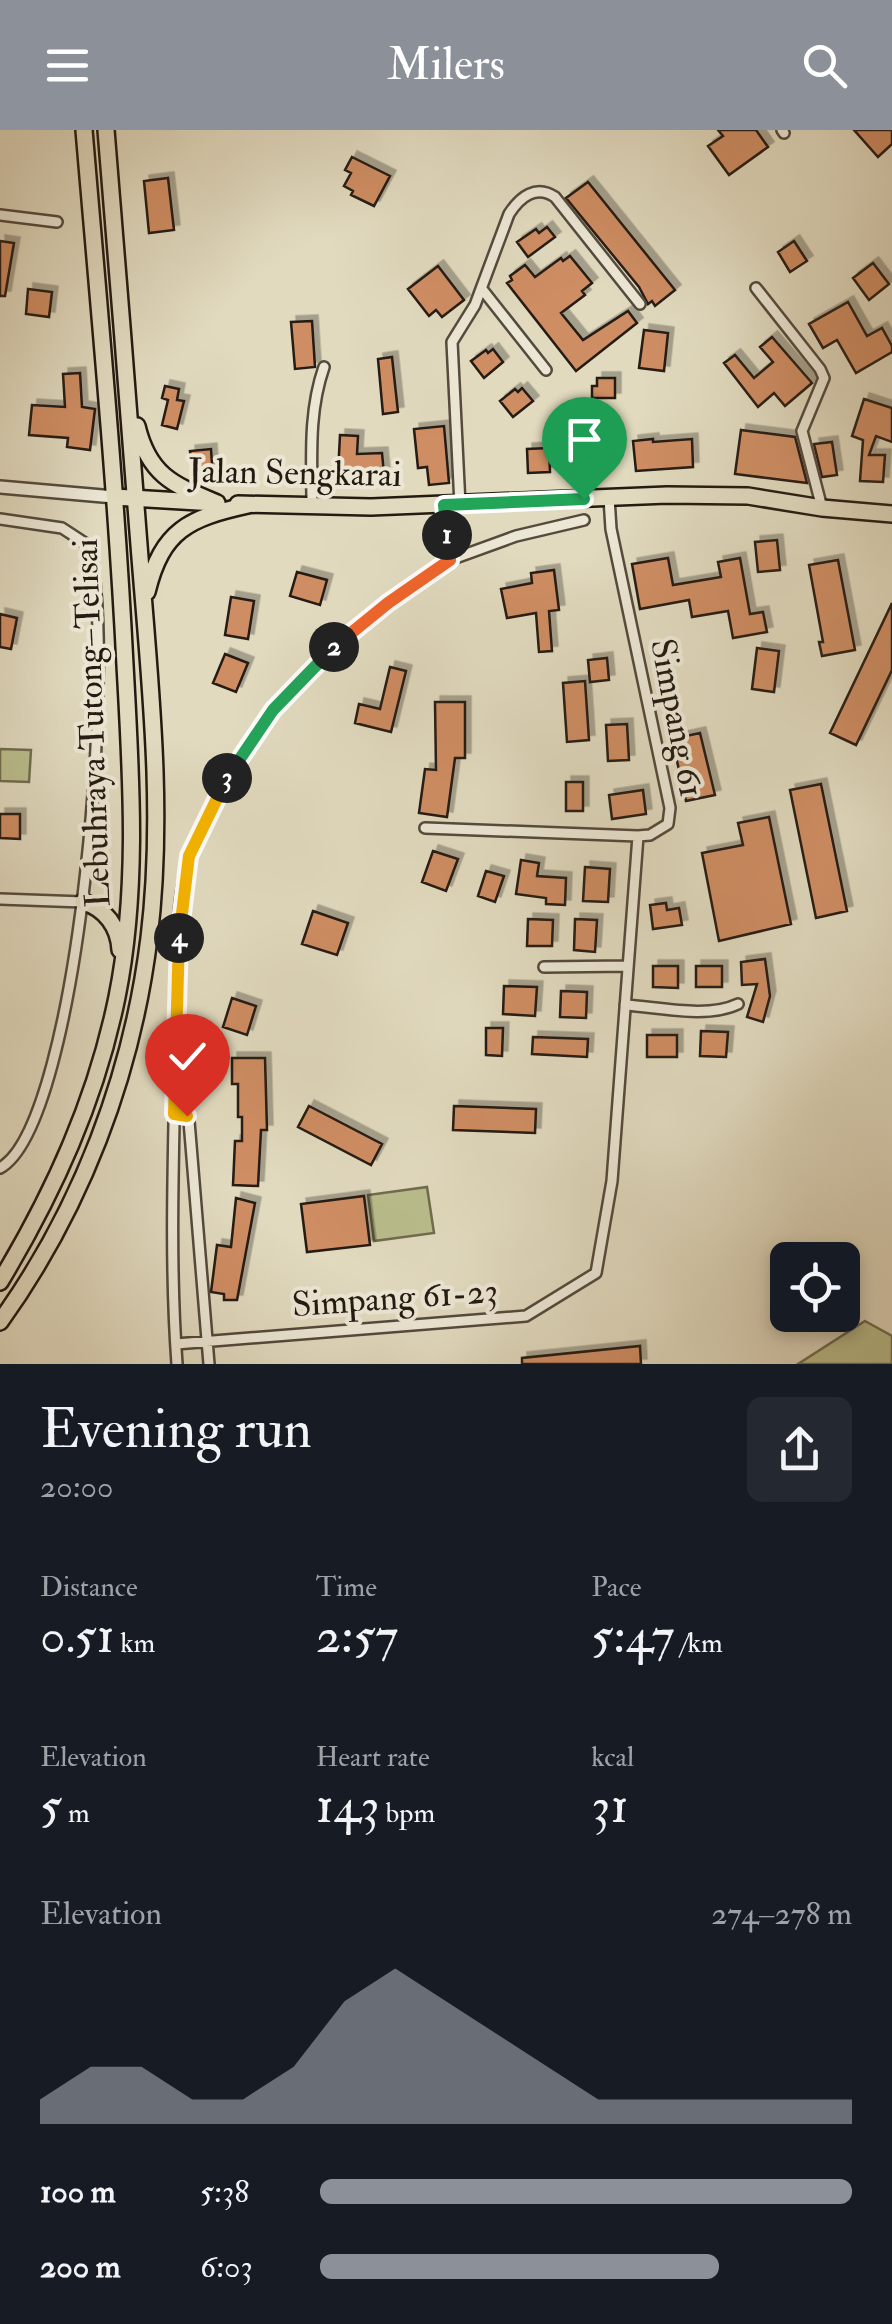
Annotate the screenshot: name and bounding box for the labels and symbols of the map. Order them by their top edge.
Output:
pin [542,397,627,500]
street label: Jalan Sengkarai [187,449,402,497]
pin: 1 [422,510,472,560]
street label: Lebuhraya Tutong–Telisai [64,538,120,908]
pin: 2 [309,622,359,672]
street label: Simpang 61 [640,635,714,801]
pin: 3 [202,753,252,803]
pin: 4 [154,913,204,963]
pin [145,1014,230,1117]
street label: Simpang 61-23 [291,1269,499,1327]

